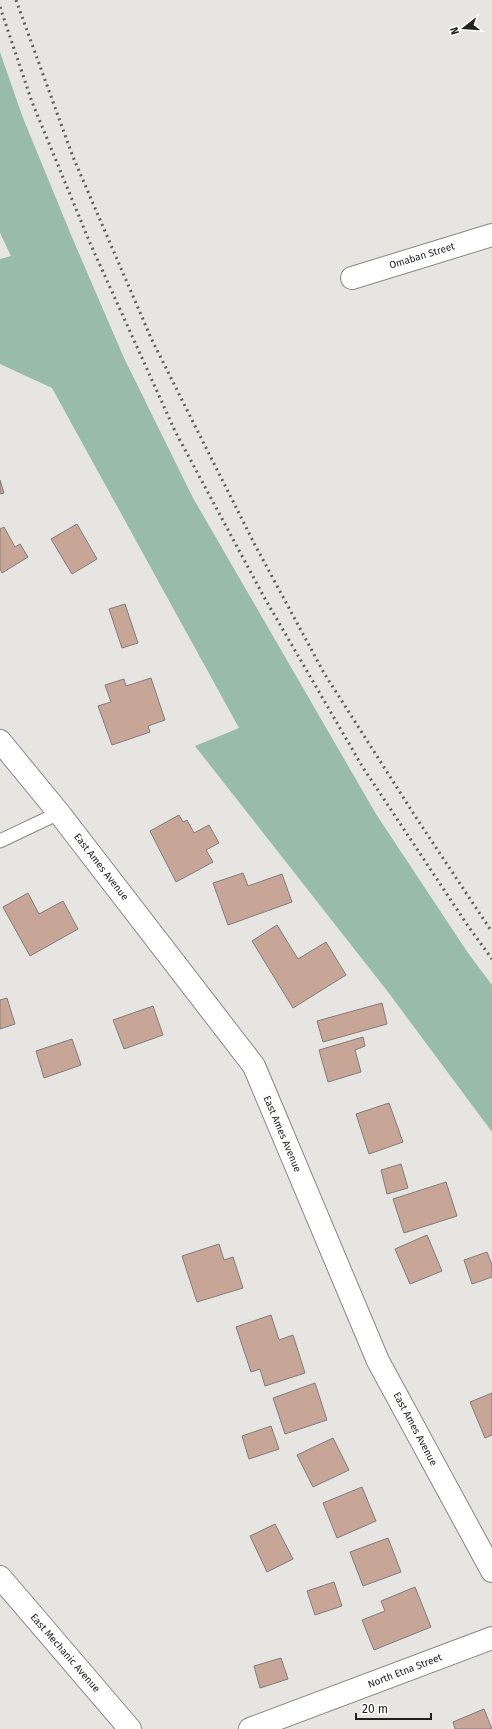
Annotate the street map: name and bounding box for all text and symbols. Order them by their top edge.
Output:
north arrow [444,8,484,48]
text: N [448,25,462,36]
street label: Omaban Street [388,240,457,272]
street label: East Ames Avenue [71,831,131,903]
street label: East Ames Avenue [261,1094,303,1174]
street label: East Ames Avenue [391,1390,439,1468]
street label: East Mechanic Avenue [28,1611,102,1695]
street label: North Etna Street [366,1651,444,1691]
scale bar [356,1695,431,1721]
text: 20 m [362,1702,388,1716]

